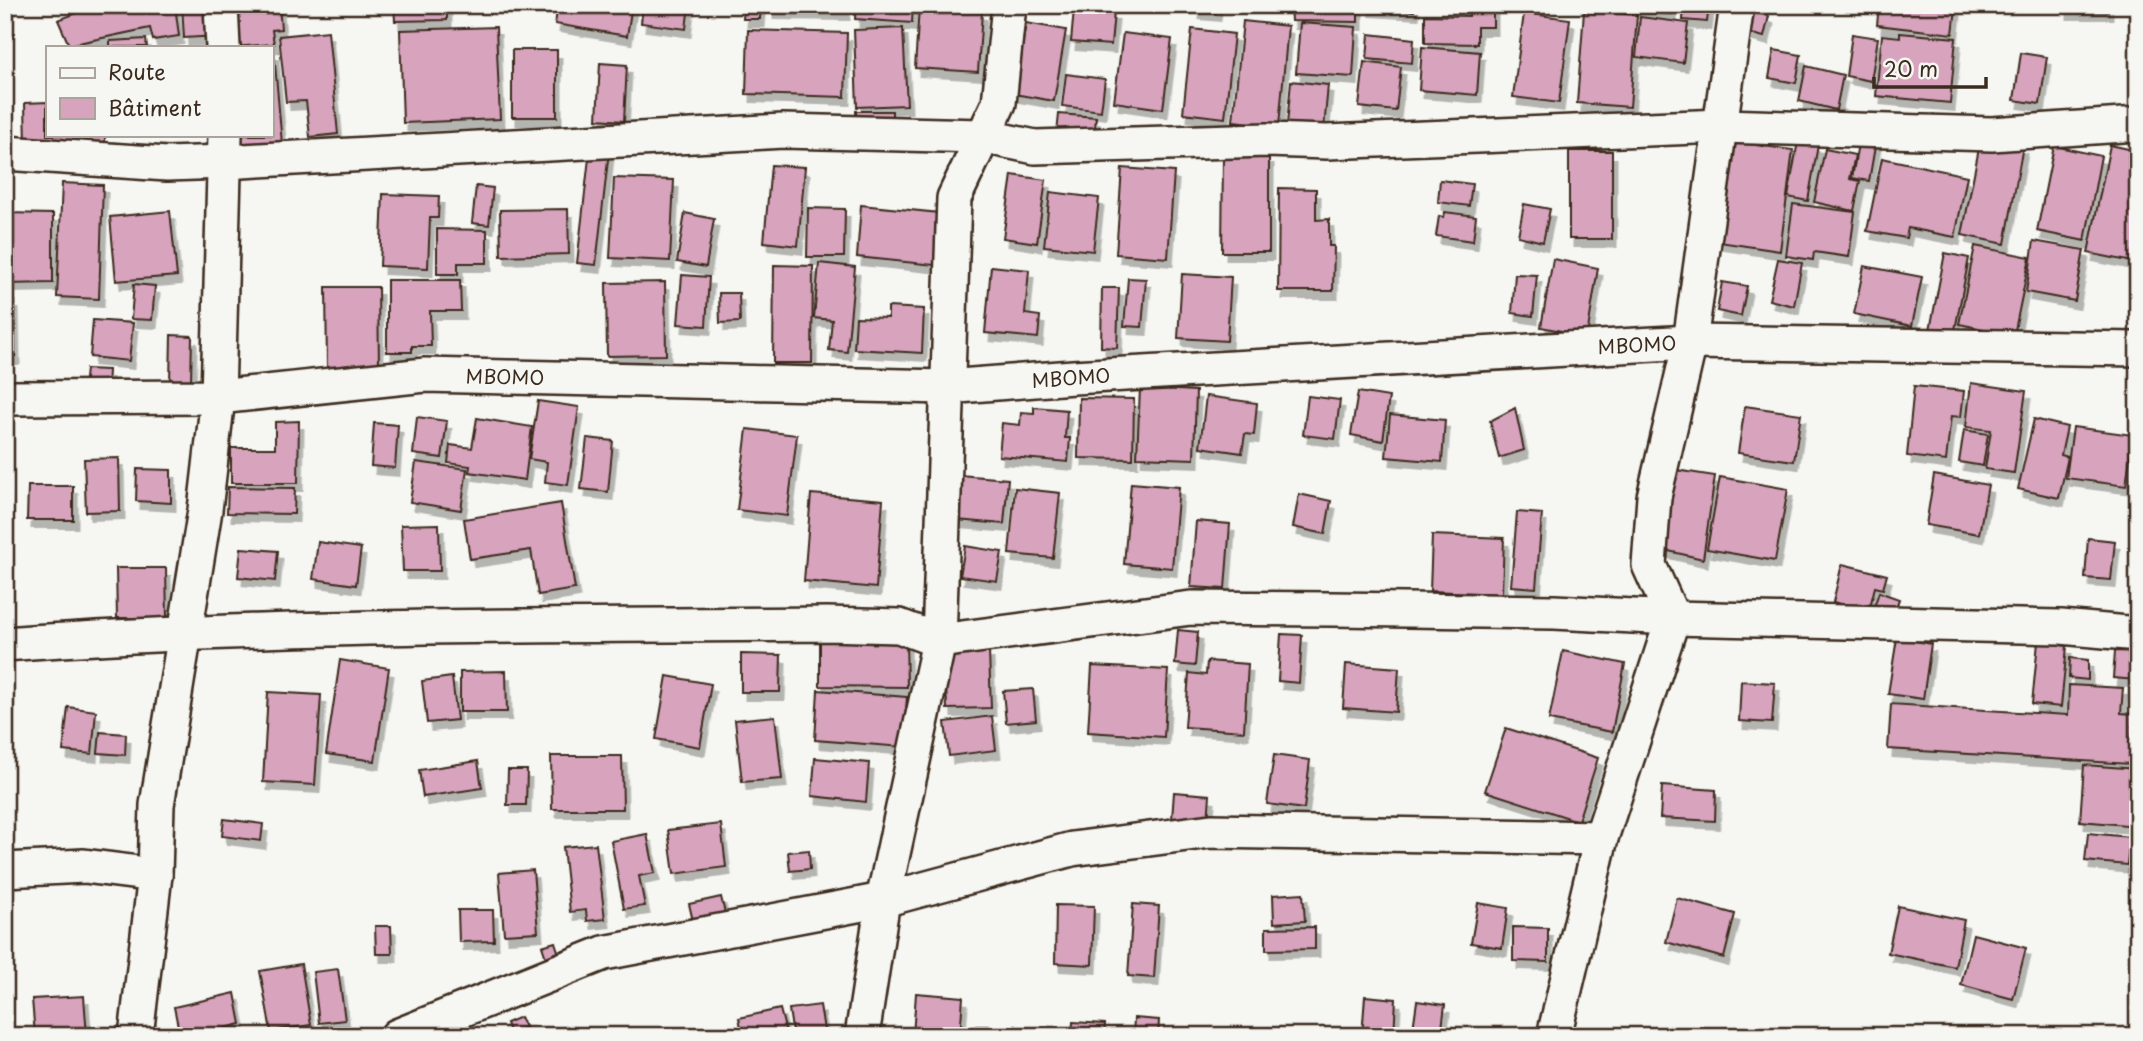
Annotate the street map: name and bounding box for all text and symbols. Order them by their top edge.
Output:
legend [46,46,273,136]
scale bar [1874,46,1986,90]
text: 20 m [1884,52,1938,84]
text: Route [108,55,166,87]
text: Bâtiment [108,91,201,123]
street label: MBOMO [1597,328,1677,360]
street label: MBOMO [1031,360,1111,394]
street label: MBOMO [465,361,545,391]

